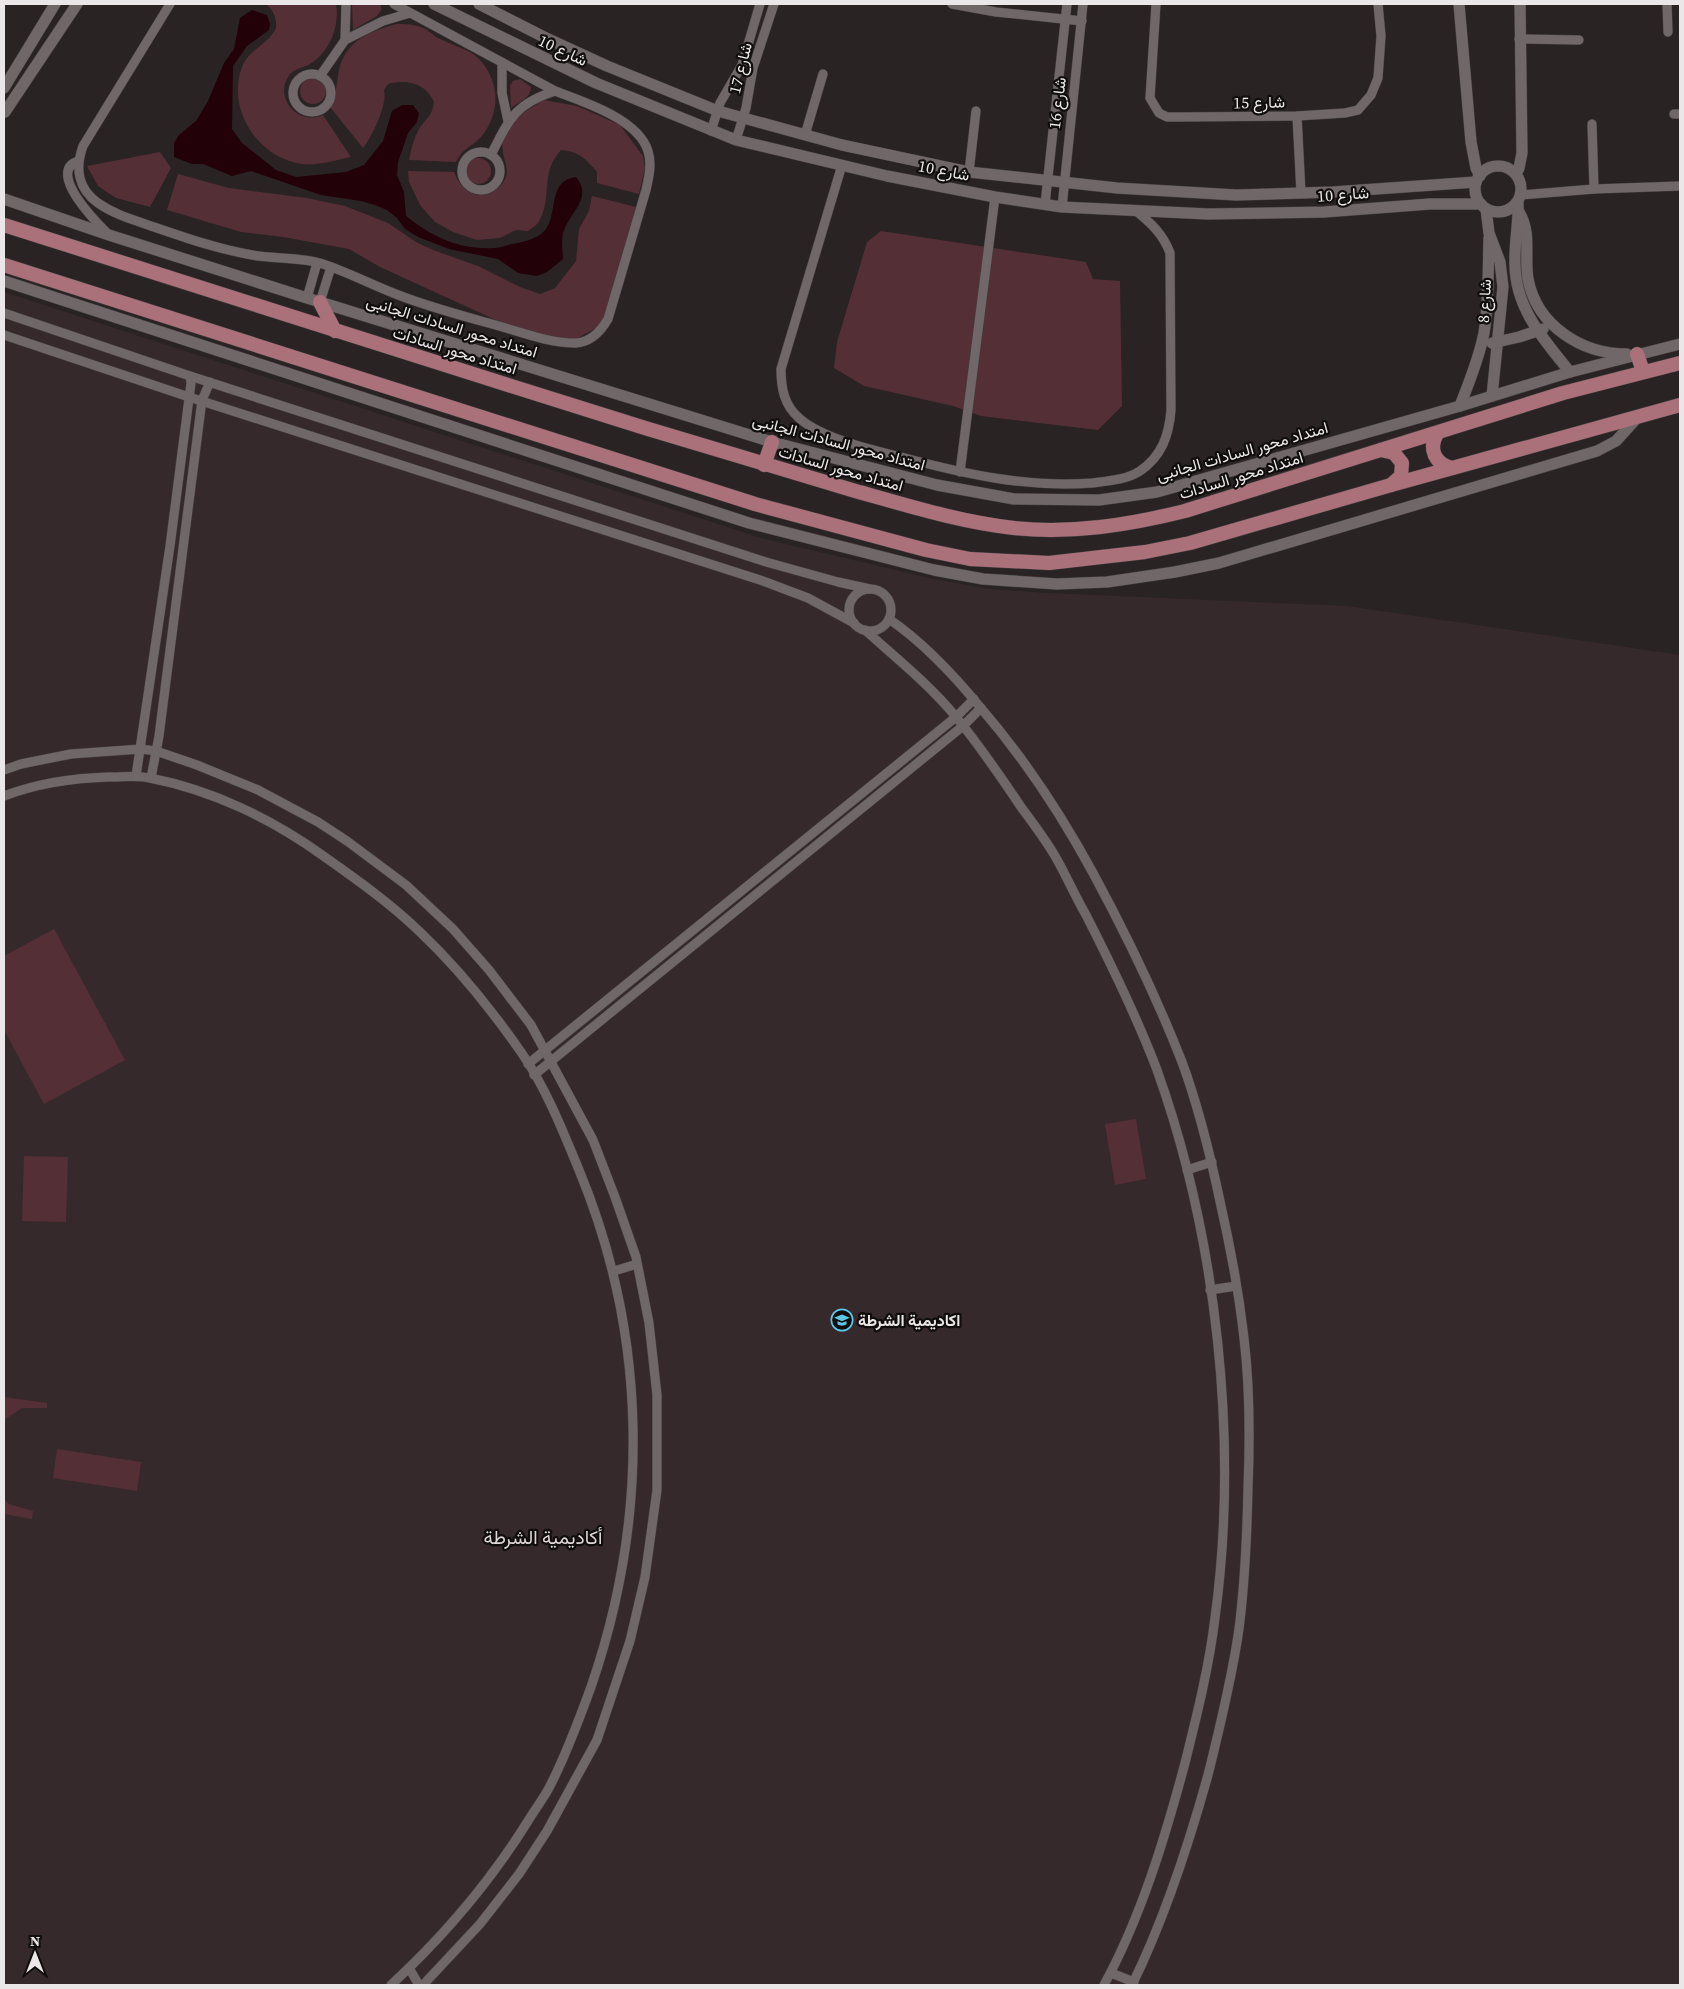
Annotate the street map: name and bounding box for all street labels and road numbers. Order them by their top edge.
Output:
street label: شارع 10 [534,29,591,72]
street label: شارع 17 [723,40,758,96]
street label: شارع 16 [1043,76,1072,130]
street label: شارع 15 [1233,91,1285,114]
street label: شارع 10 [916,154,972,187]
street label: شارع 10 [1316,181,1370,208]
street label: شارع 8 [1472,278,1497,324]
street label: امتداد محور السادات الجانبى [364,291,540,361]
street label: امتداد محور السادات [391,322,519,378]
street label: امتداد محور السادات الجانبى [751,410,927,474]
street label: امتداد محور السادات الجانبى [1154,417,1330,485]
street label: امتداد محور السادات [776,441,906,495]
street label: امتداد محور السادات [1177,447,1305,503]

